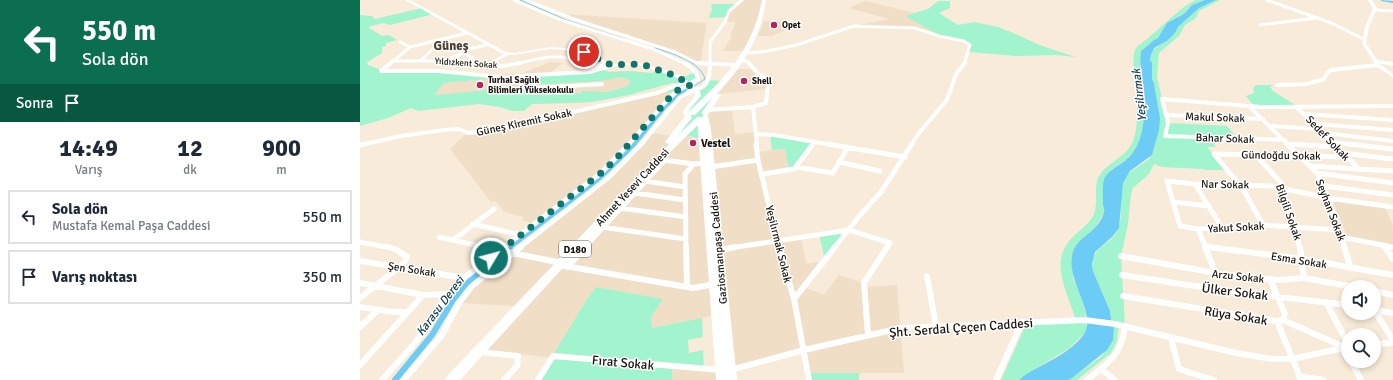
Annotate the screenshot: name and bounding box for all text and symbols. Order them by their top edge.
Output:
text: 550 m [82,14,156,48]
icon: left [16,16,68,68]
marker: Opet [769,20,779,30]
place label: Opet [782,20,801,31]
pin [567,35,601,69]
district label: Güneş [434,38,469,54]
icon: arrive [573,41,595,63]
text: Sola dön [82,48,148,70]
street label: Yıldızkent Sokak [434,56,498,71]
water label: Yeşilırmak [1129,67,1150,122]
place label: Turhal Sağlık Bilimleri Yüksekokulu [488,75,574,96]
marker: Shell [739,76,749,86]
place label: Shell [752,76,772,87]
marker: Turhal Sağlık Bilimleri Yüksekokulu [475,80,485,90]
icon: arrive [61,92,83,114]
text: Sonra [16,94,53,112]
street label: Güneş Kiremit Sokak [475,106,573,139]
street label: Makul Sokak [1185,110,1246,125]
street label: Sedef Sokak [1303,113,1353,164]
street label: Bahar Sokak [1195,131,1255,146]
text: 14:49 [59,133,118,163]
text: 12 [177,133,203,163]
text: 900 [262,133,301,163]
place label: Vestel [701,137,731,150]
marker: Vestel [688,138,698,148]
street label: Ahmet Yesevi Caddesi [593,146,672,229]
street label: Gündoğdu Sokak [1241,148,1321,163]
text: Varış [75,162,102,178]
text: dk [183,162,197,178]
text: m [276,162,287,178]
street label: Seyhan Sokak [1313,177,1348,243]
street label: Nar Sokak [1201,178,1250,191]
street label: Bilgili Sokak [1273,182,1304,242]
street label: Gaziosmanpaşa Caddesi [707,191,730,305]
text: Sola dön [52,200,108,218]
street label: Yeşilırmak Sokak [763,204,795,285]
icon: left [18,206,40,228]
text: 550 m [302,208,342,226]
text: Mustafa Kemal Paşa Caddesi [52,218,211,234]
street label: Yakut Sokak [1207,220,1265,235]
position arrow [470,237,512,279]
road number: D180 [559,241,591,257]
street label: Esma Sokak [1270,250,1328,271]
street label: Şen Sokak [387,259,437,280]
icon: arrive [18,266,40,288]
street label: Arzu Sokak [1211,267,1265,286]
text: Varış noktası [52,268,137,286]
text: 350 m [302,268,342,286]
water label: Karasu Deresi [413,272,469,339]
street label: Ülker Sokak [1201,279,1269,304]
map controls [1341,280,1381,368]
button: sound [1341,280,1381,320]
street label: Rüya Sokak [1203,303,1269,329]
street label: Şht. Serdal Çeçen Caddesi [889,315,1034,341]
button: search [1341,328,1381,368]
street label: Fırat Sokak [591,352,655,374]

